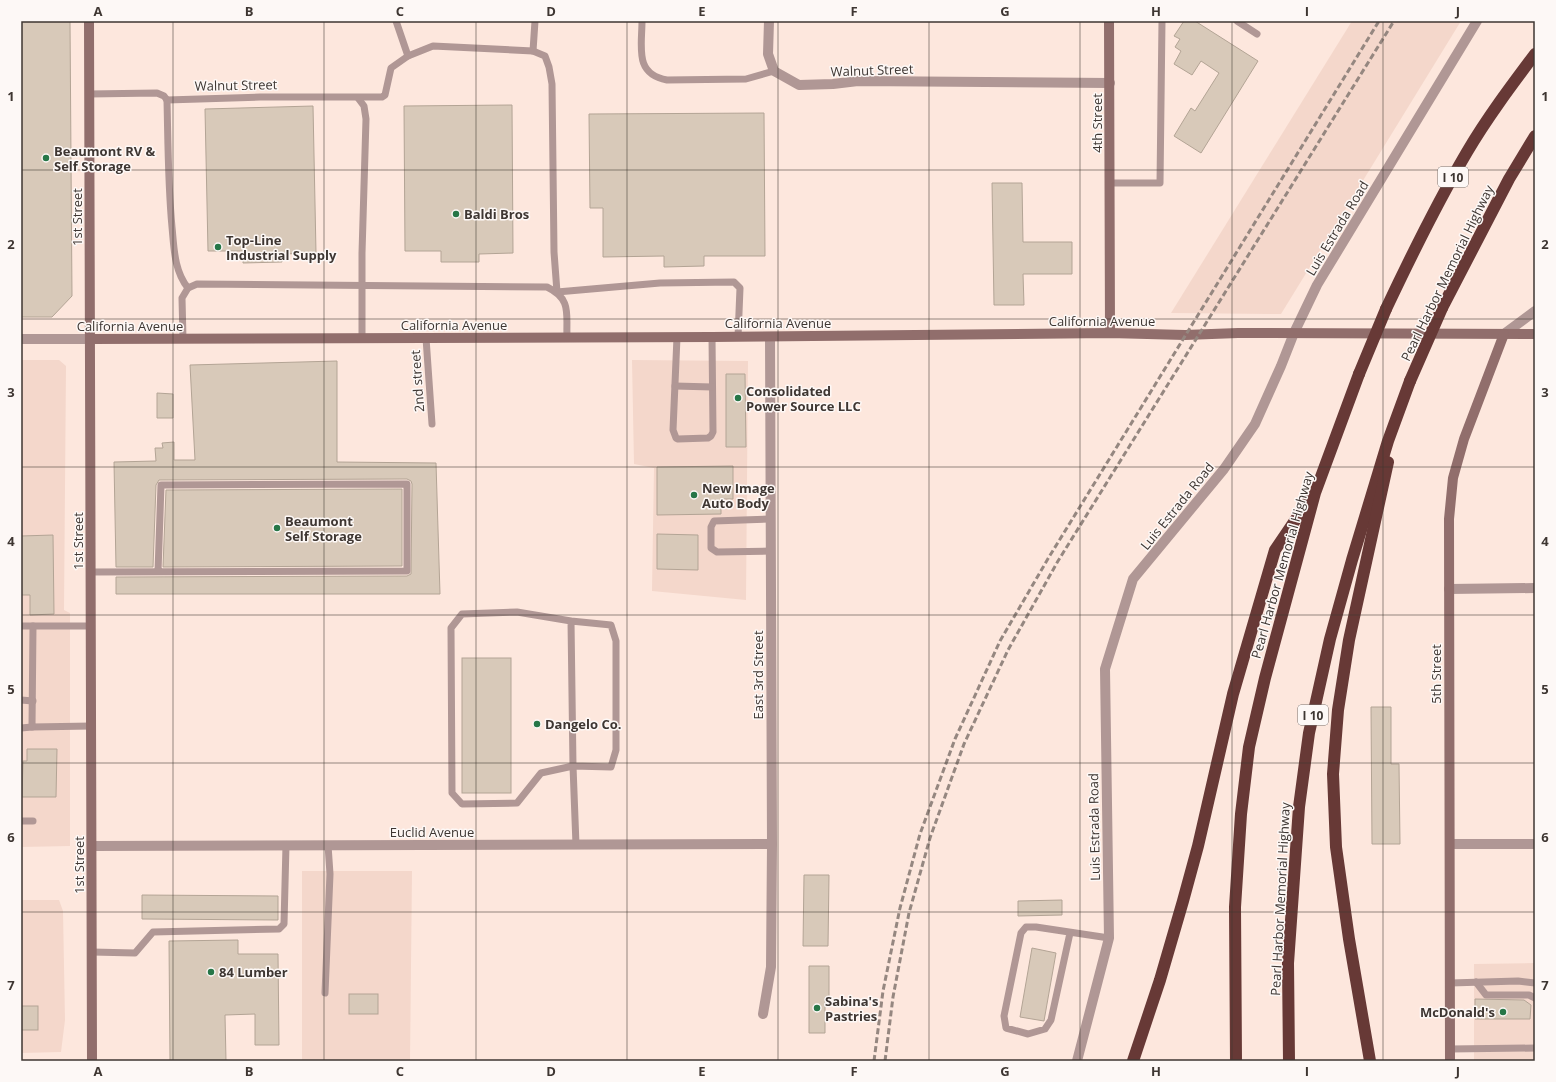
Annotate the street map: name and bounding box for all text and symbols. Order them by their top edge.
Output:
text: A [94,2,103,20]
text: B [245,2,254,20]
text: C [396,2,404,20]
text: D [546,2,556,20]
text: E [698,2,706,20]
text: F [850,2,858,20]
text: G [1000,2,1010,20]
text: H [1151,2,1161,20]
text: I [1305,2,1309,20]
text: J [1455,2,1460,20]
street label: Walnut Street [830,60,914,80]
street label: Walnut Street [194,75,278,95]
text: 1 [7,87,15,105]
text: 1 [1541,87,1549,105]
street label: 4th Street [1088,93,1106,153]
place label: Beaumont RV & Self Storage [54,142,156,175]
marker: Beaumont RV & Self Storage [41,153,51,163]
road number: I 10 [1438,167,1468,187]
street label: Luis Estrada Road [1302,177,1372,279]
street label: Pearl Harbor Memorial Highway [1396,181,1498,364]
street label: 1st Street [68,188,86,246]
place label: Baldi Bros [464,205,529,223]
marker: Baldi Bros [451,209,461,219]
place label: Top-Line Industrial Supply [226,231,337,264]
text: 2 [7,235,15,253]
text: 2 [1541,235,1549,253]
marker: Top-Line Industrial Supply [213,242,223,252]
street label: California Avenue [1049,312,1155,330]
street label: California Avenue [725,314,831,332]
street label: California Avenue [401,316,507,334]
street label: California Avenue [77,317,183,335]
street label: 2nd street [406,349,428,413]
place label: Consolidated Power Source LLC [746,382,861,415]
text: 3 [7,383,15,401]
text: 3 [1541,383,1549,401]
marker: Consolidated Power Source LLC [733,393,743,403]
street label: Luis Estrada Road [1136,458,1218,554]
street label: Pearl Harbor Memorial Highway [1247,469,1318,661]
place label: New Image Auto Body [702,479,775,512]
marker: New Image Auto Body [689,490,699,500]
street label: 1st Street [69,512,87,570]
place label: Beaumont Self Storage [285,512,362,545]
marker: Beaumont Self Storage [272,523,282,533]
text: 4 [7,532,15,550]
text: 4 [1541,532,1549,550]
street label: East 3rd Street [749,630,767,720]
street label: 5th Street [1427,644,1445,704]
text: 5 [7,680,15,698]
text: 5 [1541,680,1549,698]
road number: I 10 [1298,705,1328,725]
place label: Dangelo Co. [545,715,621,733]
marker: Dangelo Co. [532,719,542,729]
street label: Luis Estrada Road [1084,773,1104,881]
street label: Pearl Harbor Memorial Highway [1266,801,1294,996]
street label: Euclid Avenue [390,823,474,841]
text: 6 [7,828,15,846]
text: 6 [1541,828,1549,846]
street label: 1st Street [70,836,88,894]
place label: 84 Lumber [219,963,288,981]
marker: 84 Lumber [206,967,216,977]
text: 7 [7,976,15,994]
text: 7 [1541,976,1549,994]
place label: Sabina's Pastries [825,992,879,1025]
marker: Sabina's Pastries [812,1003,822,1013]
place label: McDonald's [1420,1003,1495,1021]
marker: McDonald's [1498,1007,1508,1017]
text: A [94,1062,103,1080]
text: B [245,1062,254,1080]
text: C [396,1062,404,1080]
text: D [546,1062,556,1080]
text: E [698,1062,706,1080]
text: F [850,1062,858,1080]
text: G [1000,1062,1010,1080]
text: H [1151,1062,1161,1080]
text: I [1305,1062,1309,1080]
text: J [1455,1062,1460,1080]

